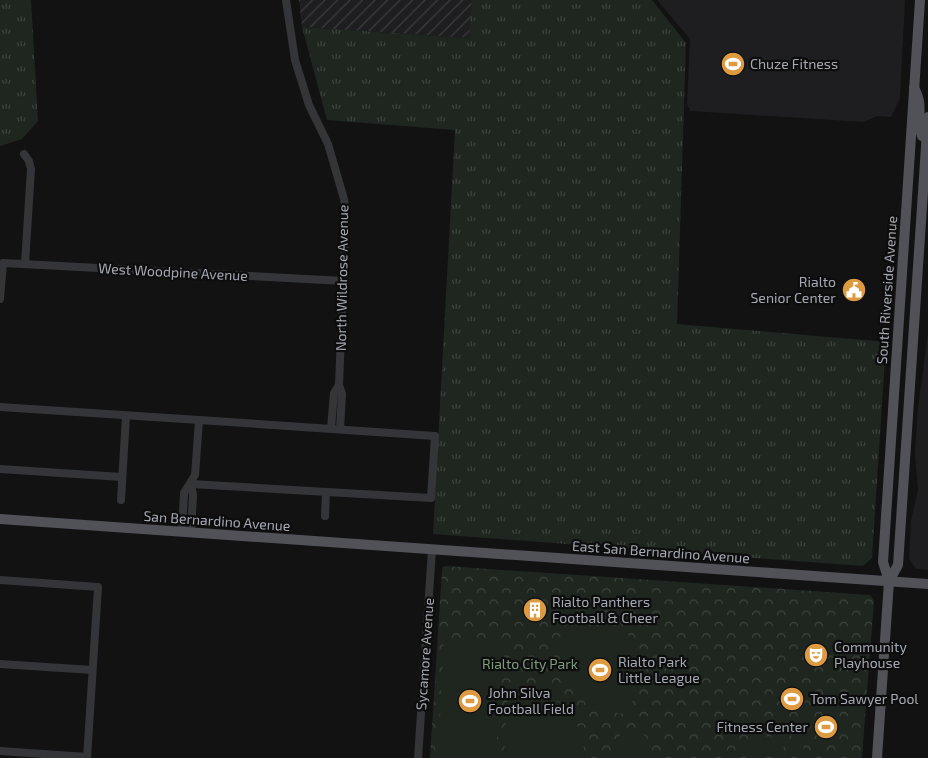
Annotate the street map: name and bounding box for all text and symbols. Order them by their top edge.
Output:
sports icon: Chuze Fitness [720,51,746,77]
place label: Chuze Fitness [750,55,838,72]
street label: North Wildrose Avenue [332,205,351,351]
street label: South Riverside Avenue [873,215,900,365]
street label: West Woodpine Avenue [98,259,248,284]
place label: Rialto Senior Center [751,273,836,306]
public building icon: Rialto Senior Center [841,277,867,303]
street label: San Bernardino Avenue [143,507,291,534]
street label: East San Bernardino Avenue [572,537,751,566]
place label: Rialto Panthers Football & Cheer [552,593,658,626]
street label: Sycamore Avenue [412,597,437,711]
building icon: Rialto Panthers Football & Cheer [522,597,548,623]
place label: Community Playhouse [834,638,907,671]
theatre icon: Community Playhouse [803,642,829,668]
place label: Rialto Park Little League [618,653,700,686]
park label: Rialto City Park [482,655,578,672]
sports icon: Rialto Park Little League [587,657,613,683]
place label: John Silva Football Field [488,684,574,717]
sports icon: Tom Sawyer Pool [779,686,805,712]
sports icon: John Silva Football Field [457,688,483,714]
place label: Tom Sawyer Pool [810,690,919,707]
sports icon: Fitness Center [813,714,839,740]
place label: Fitness Center [717,718,808,735]

